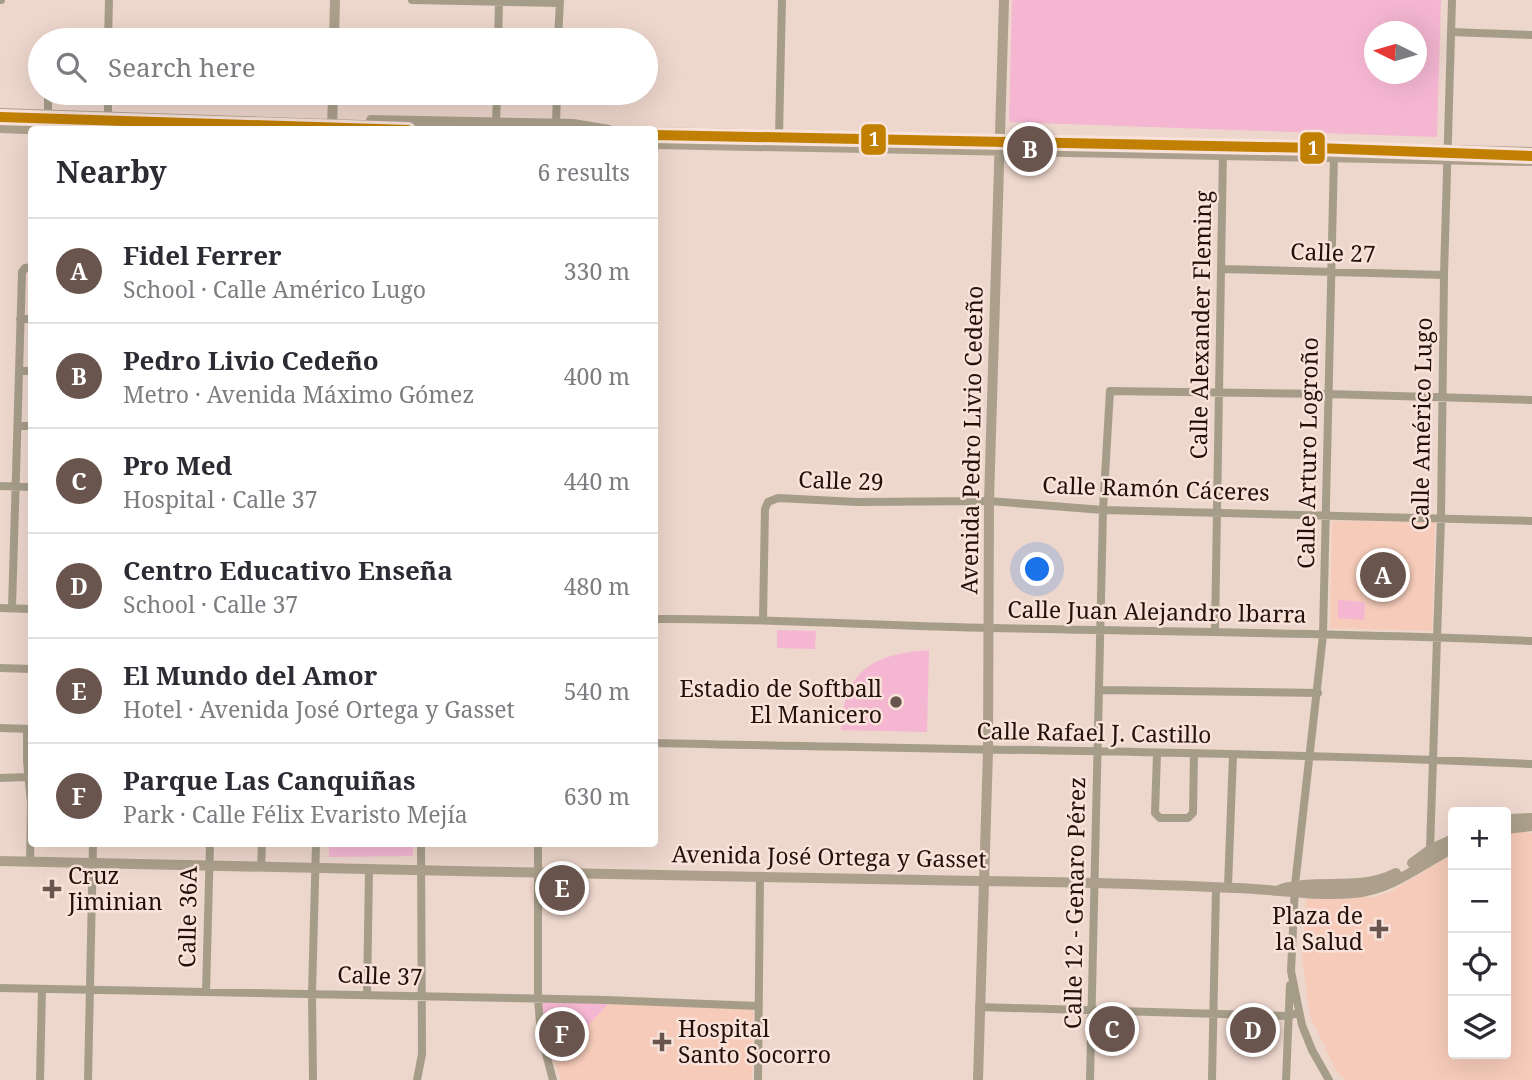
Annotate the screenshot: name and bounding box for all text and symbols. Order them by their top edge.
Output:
north arrow [1364,21,1427,84]
search box [28,28,658,105]
icon: search [52,48,90,86]
text: Search here [108,49,256,85]
line badge: 1 [860,123,887,156]
pin: B [1007,123,1053,175]
text: 1 [869,126,879,152]
line badge: 1 [1299,131,1326,165]
text: 1 [1308,135,1318,161]
text: Nearby [56,151,167,192]
text: 6 results [537,156,630,188]
street label: Calle Alexander Fleming [1182,190,1218,460]
street label: Calle 27 [1290,235,1376,269]
text: Fidel Ferrer [123,237,282,273]
text: A [70,255,88,287]
text: 330 m [564,255,630,287]
text: School · Calle Américo Lugo [123,273,426,305]
street label: Avenida Pedro Livio Cedeño [952,285,990,595]
street label: Calle Américo Lugo [1403,317,1439,531]
street label: Calle Arturo Logroño [1289,337,1325,569]
text: Pedro Livio Cedeño [123,342,379,378]
text: B [71,360,87,392]
text: 400 m [564,360,630,392]
text: Metro · Avenida Máximo Gómez [123,378,474,410]
text: Pro Med [123,447,232,483]
street label: Calle 29 [798,463,884,497]
text: C [71,465,87,497]
text: 440 m [564,465,630,497]
street label: Calle Ramón Cáceres [1042,468,1270,508]
text: Hospital · Calle 37 [123,483,318,515]
pin: A [1360,549,1406,601]
text: Centro Educativo Enseña [123,552,453,588]
your location [1020,552,1054,586]
text: D [70,570,88,602]
text: 480 m [564,570,630,602]
text: School · Calle 37 [123,588,298,620]
street label: Calle Juan Alejandro lbarra [1007,592,1307,630]
text: El Mundo del Amor [123,657,377,693]
place label: Estadio de Softball El Manicero [679,672,882,730]
text: E [71,675,87,707]
text: 540 m [564,675,630,707]
text: Hotel · Avenida José Ortega y Gasset [123,693,515,725]
marker: Estadio de Softball El Manicero [888,694,904,710]
street label: Calle Rafael J. Castillo [976,714,1212,750]
text: Parque Las Canquiñas [123,762,416,798]
street label: Calle 12 - Genaro Pérez [1056,777,1092,1029]
text: F [72,780,86,812]
text: 630 m [564,780,630,812]
text: Park · Calle Félix Evaristo Mejía [123,798,468,830]
map controls [1448,807,1511,1059]
button: + [1448,807,1511,870]
street label: Avenida José Ortega y Gasset [671,837,987,875]
place label: Cruz Jiminian [67,859,163,917]
pin: E [539,862,585,914]
street label: Calle 36A [170,865,204,968]
button: − [1448,870,1511,933]
marker: Cruz Jiminian [42,879,62,899]
place label: Plaza de la Salud [1272,899,1363,957]
marker: Plaza de la Salud [1369,919,1389,939]
button: locate [1448,933,1511,996]
street label: Calle 37 [337,958,423,992]
button: layers [1448,996,1511,1059]
pin: C [1089,1003,1135,1055]
pin: D [1230,1004,1276,1056]
pin: F [539,1008,585,1060]
place label: Hospital Santo Socorro [678,1012,831,1070]
marker: Hospital Santo Socorro [652,1032,672,1052]

